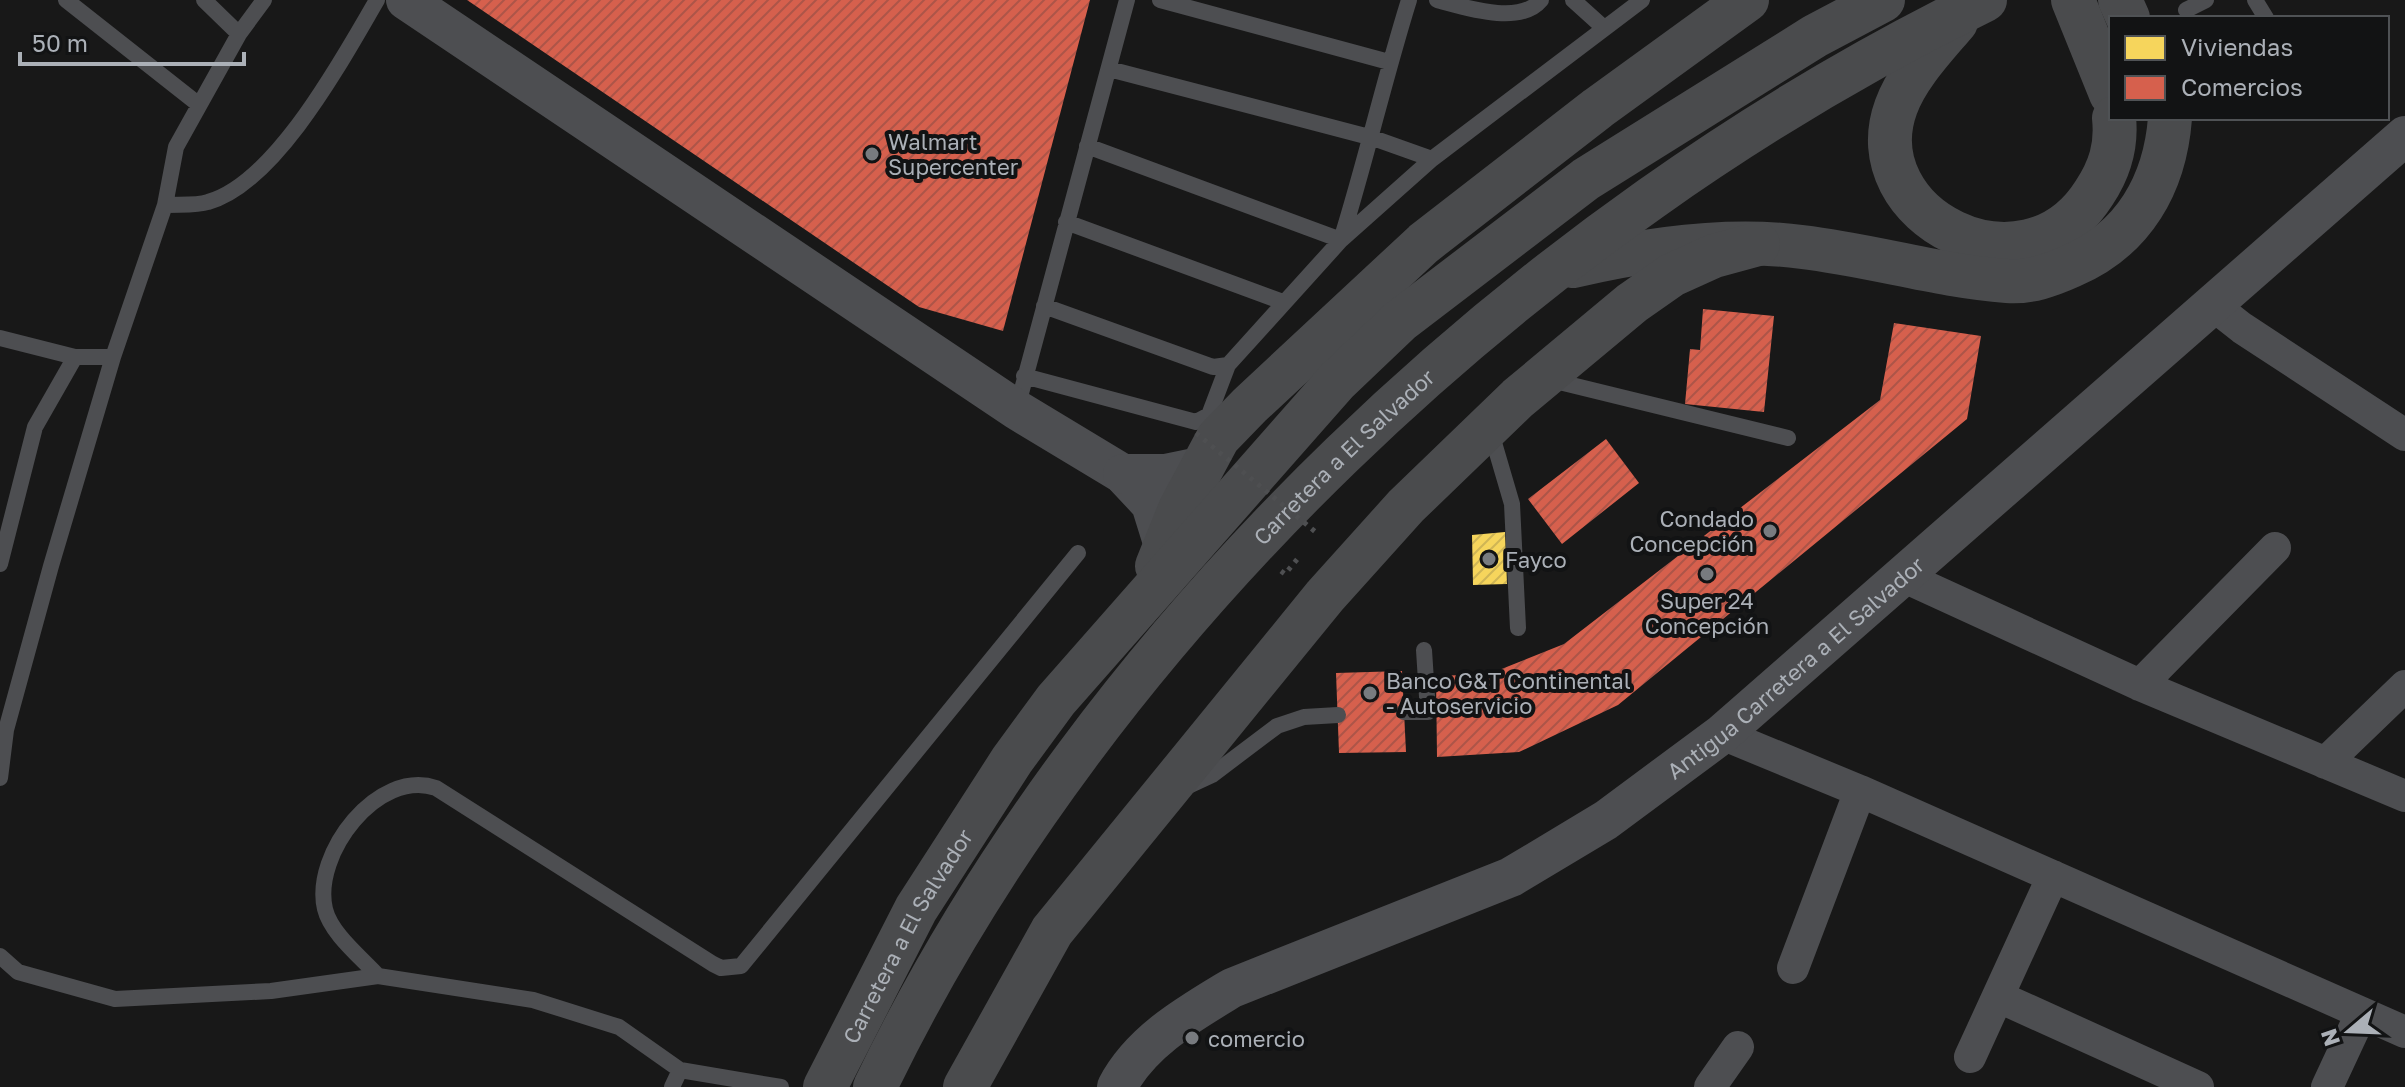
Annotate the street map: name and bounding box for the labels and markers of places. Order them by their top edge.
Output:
place label: Walmart Supercenter [888,128,1019,180]
marker: Walmart Supercenter [863,145,881,163]
place label: Condado Concepción [1629,505,1754,557]
marker: Condado Concepción [1761,522,1779,540]
place label: Fayco [1505,546,1567,573]
marker: Fayco [1480,550,1498,568]
marker: Super 24 Concepción [1698,565,1716,583]
place label: Super 24 Concepción [1645,587,1769,639]
place label: Banco G&T Continental - Autoservicio [1386,667,1631,719]
marker: Banco G&T Continental - Autoservicio [1361,684,1379,702]
place label: comercio [1208,1025,1305,1052]
marker: comercio [1183,1029,1201,1047]

